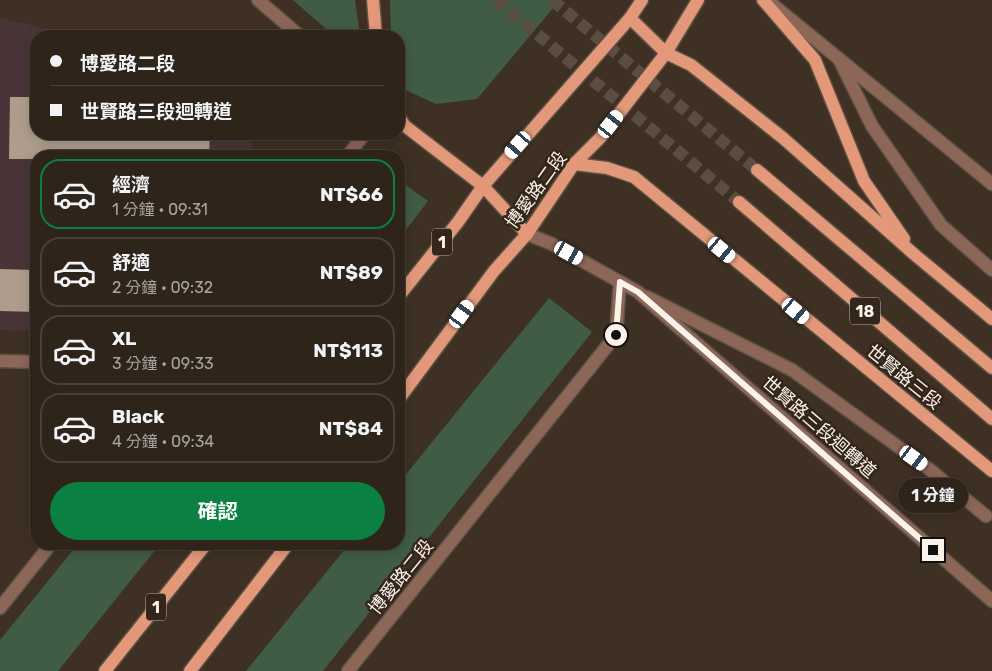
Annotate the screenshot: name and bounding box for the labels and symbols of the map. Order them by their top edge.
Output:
car [595,108,626,140]
car [502,129,533,161]
street label: 博愛路二段 [501,147,571,233]
road number: 1 [432,228,452,256]
car [705,235,738,265]
car [552,239,585,267]
car [779,296,812,326]
car [447,297,476,331]
road number: 18 [850,298,880,324]
route start [605,324,627,346]
street label: 世賢路三段 [862,340,946,414]
street label: 世賢路三段迴轉道 [757,371,881,483]
car [897,443,930,473]
callout: 1 分鐘 [898,478,968,512]
street label: 博愛路二段 [364,535,438,619]
route end [922,539,944,561]
road number: 1 [146,594,166,620]

